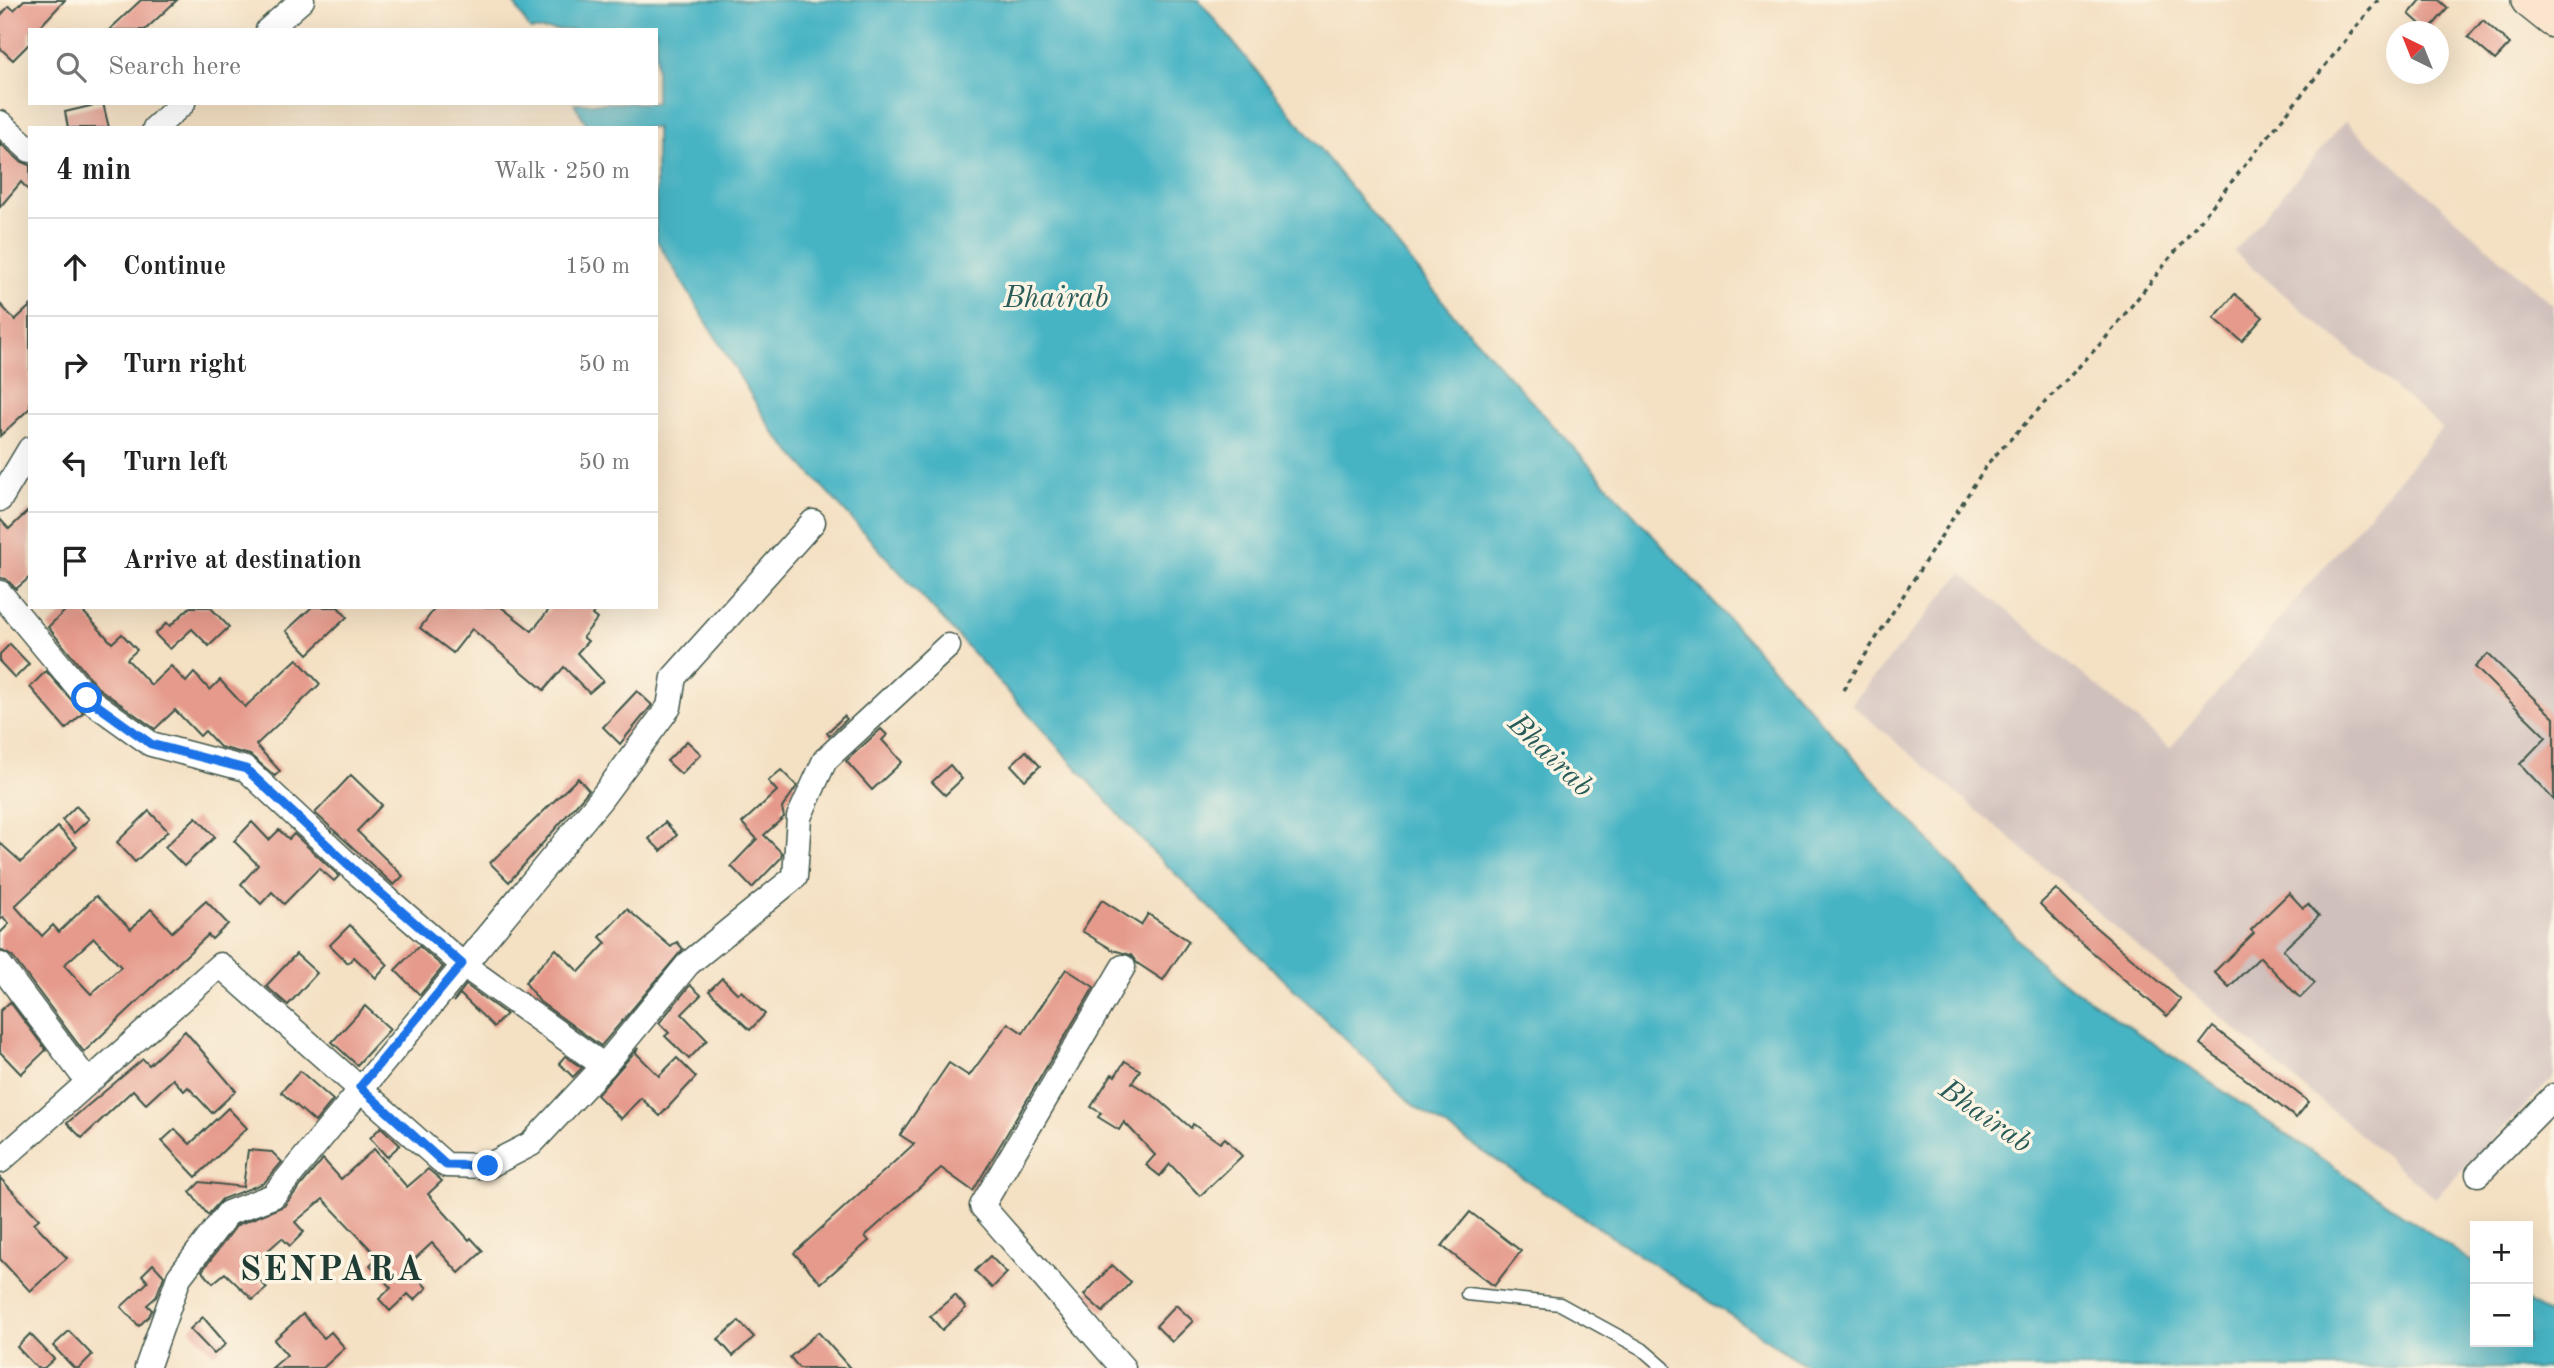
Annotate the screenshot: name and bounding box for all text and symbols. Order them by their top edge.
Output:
north arrow [2386,21,2449,84]
search box [28,28,658,105]
icon: search [52,48,90,86]
text: Search here [108,54,241,80]
text: 4 min [56,156,131,186]
text: Walk · 250 m [494,160,630,183]
icon: ahead [56,248,94,286]
text: Continue [123,254,226,280]
text: 150 m [565,255,630,278]
water label: Bhairab [1002,284,1109,314]
icon: right [56,346,94,384]
text: Turn right [123,352,246,378]
text: 50 m [579,353,630,376]
icon: left [56,444,94,482]
text: Turn left [123,450,228,476]
text: 50 m [579,451,630,474]
icon: arrive [56,542,94,580]
text: Arrive at destination [123,548,362,574]
route start [71,682,102,713]
water label: Bhairab [1501,708,1598,803]
water label: Bhairab [1932,1074,2037,1160]
route end [472,1150,503,1181]
map controls [2470,1221,2533,1347]
button: + [2470,1221,2533,1284]
district label: SENPARA [239,1253,425,1288]
button: − [2470,1284,2533,1347]

